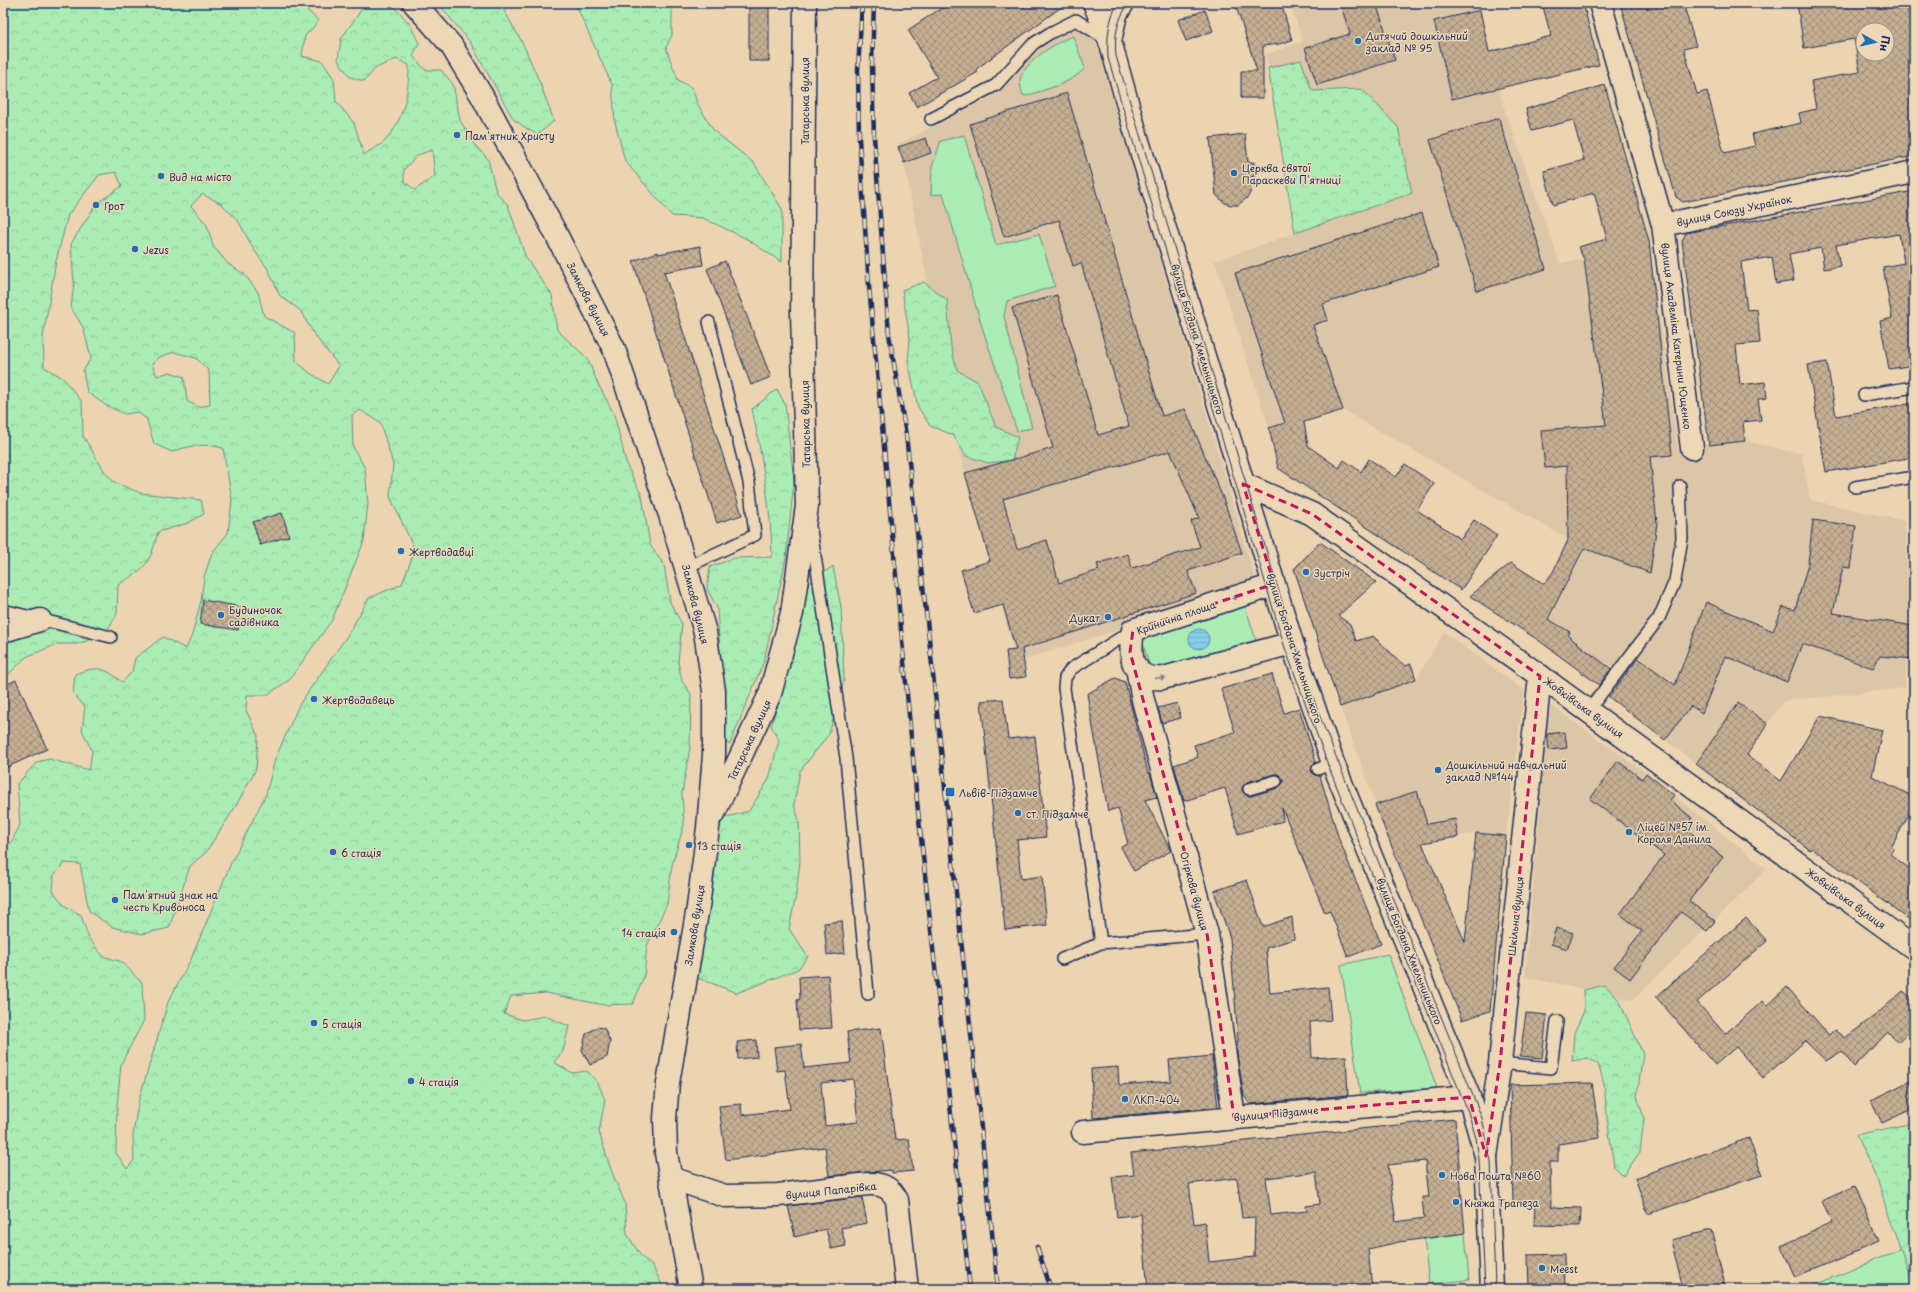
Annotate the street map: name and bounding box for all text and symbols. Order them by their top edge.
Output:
north arrow [1855,22,1895,62]
place label: Дитячий дошкільний заклад № 95 [1365,28,1468,55]
text: Пн [1876,34,1895,53]
marker: Дитячий дошкільний заклад № 95 [1353,36,1363,46]
street label: Татарська вулиця [797,57,812,145]
place label: Пам'ятник Христу [465,128,555,143]
marker: Пам'ятник Христу [452,130,462,140]
place label: Церква святої Параскеви П'ятниці [1242,160,1341,187]
marker: Церква святої Параскеви П'ятниці [1229,168,1239,178]
place label: Вид на місто [169,169,232,184]
marker: Вид на місто [156,171,166,181]
street label: вулиця Союзу Українок [1675,190,1793,231]
place label: Грот [104,198,125,213]
marker: Грот [91,200,101,210]
place label: Jezus [143,242,169,257]
street label: вулиця Академіка Катерини Ющенко [1658,242,1696,431]
marker: Jezus [130,244,140,254]
street label: Замкова вулиця [563,258,614,339]
street label: вулиця Богдана Хмельницького [1168,262,1228,417]
street label: Татарська вулиця [797,380,813,468]
place label: Жертводавцi [409,544,474,559]
marker: Жертводавцi [396,546,406,556]
street label: Замкова вулиця [679,562,713,645]
place label: Зустріч [1314,565,1350,581]
marker: Зустріч [1301,567,1311,577]
street label: вулиця Богдана Хмельницького [1264,571,1327,725]
one-way arrow [1231,594,1243,600]
street label: Кринична площа [1134,596,1218,638]
place label: Будиночок садівника [229,602,282,629]
marker: Будиночок садівника [216,610,226,620]
place label: Дукат [1069,610,1101,626]
marker: Дукат [1103,612,1113,622]
street label: Жовківська вулиця [1541,673,1627,741]
one-way arrow [1154,674,1166,681]
place label: Жертводавець [322,692,395,707]
marker: Жертводавець [309,694,319,704]
street label: Татарська вулиця [724,697,774,783]
place label: Дошкільний навчальний заклад №144 [1445,757,1567,784]
marker: Дошкільний навчальний заклад №144 [1433,765,1443,775]
place label: Львів-Підзамче [959,785,1038,800]
marker: Львів-Підзамче [944,786,956,798]
place label: ст. Підзамче [1026,806,1089,821]
marker: ст. Підзамче [1013,808,1023,818]
place label: Ліцей №57 ім. Короля Данила [1637,819,1712,846]
marker: Ліцей №57 ім. Короля Данила [1624,827,1634,837]
place label: 13 стація [697,838,741,853]
marker: 13 стація [684,840,694,850]
place label: 6 стація [341,845,381,860]
marker: 6 стація [328,847,338,857]
street label: Огіркова вулиця [1177,850,1213,932]
street label: Жовківська вулиця [1803,864,1889,932]
street label: вулиця Богдана Хмельницького [1374,875,1447,1027]
street label: Шкільна вулиця [1503,875,1527,957]
street label: Замкова вулиця [680,884,708,967]
place label: Пам'ятний знак на честь Кривоноса [123,887,219,914]
marker: Пам'ятний знак на честь Кривоноса [110,895,120,905]
place label: 14 стація [622,925,666,940]
marker: 14 стація [669,927,679,937]
place label: 5 стація [322,1016,362,1031]
marker: 5 стація [309,1018,319,1028]
place label: 4 стація [419,1074,459,1089]
marker: 4 стація [406,1076,416,1086]
place label: ЛКП-404 [1133,1092,1180,1107]
marker: ЛКП-404 [1120,1094,1130,1104]
street label: вулиця Підзамче [1233,1102,1319,1124]
place label: Нова Пошта №60 [1450,1168,1541,1183]
marker: Нова Пошта №60 [1437,1170,1447,1180]
street label: вулиця Папарівка [785,1178,878,1202]
place label: Княжа Трапеза [1464,1195,1540,1210]
marker: Княжа Трапеза [1451,1197,1461,1207]
place label: Meest [1550,1261,1578,1276]
marker: Meest [1537,1263,1547,1273]

